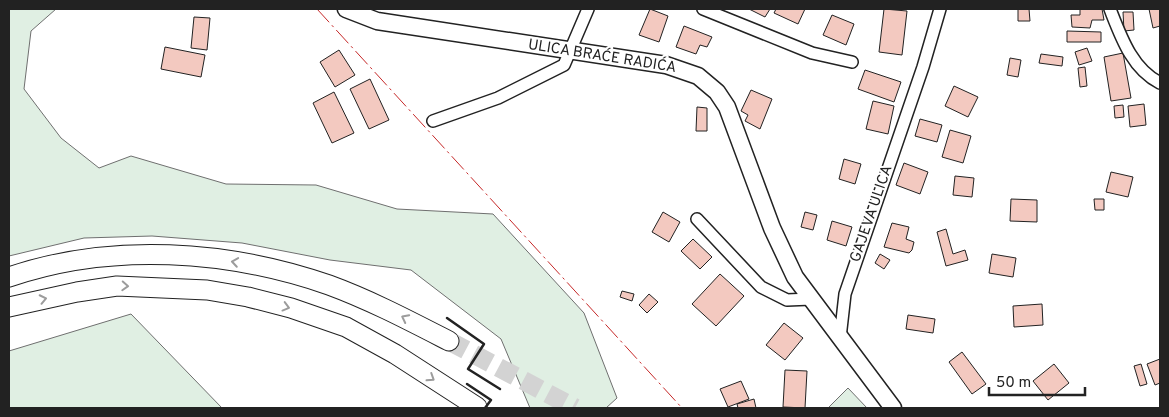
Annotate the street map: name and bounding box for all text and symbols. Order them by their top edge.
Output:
street label: ULICA BRAĆE RADIĆA [526,34,678,78]
street label: GAJEVA ULICA [847,163,897,265]
one-way arrow [231,258,240,268]
one-way arrow [122,281,130,292]
one-way arrow [39,295,47,305]
one-way arrow [282,301,291,312]
one-way arrow [402,315,411,325]
scale bar [989,364,1085,396]
one-way arrow [426,371,435,381]
text: 50 m [996,374,1031,393]

